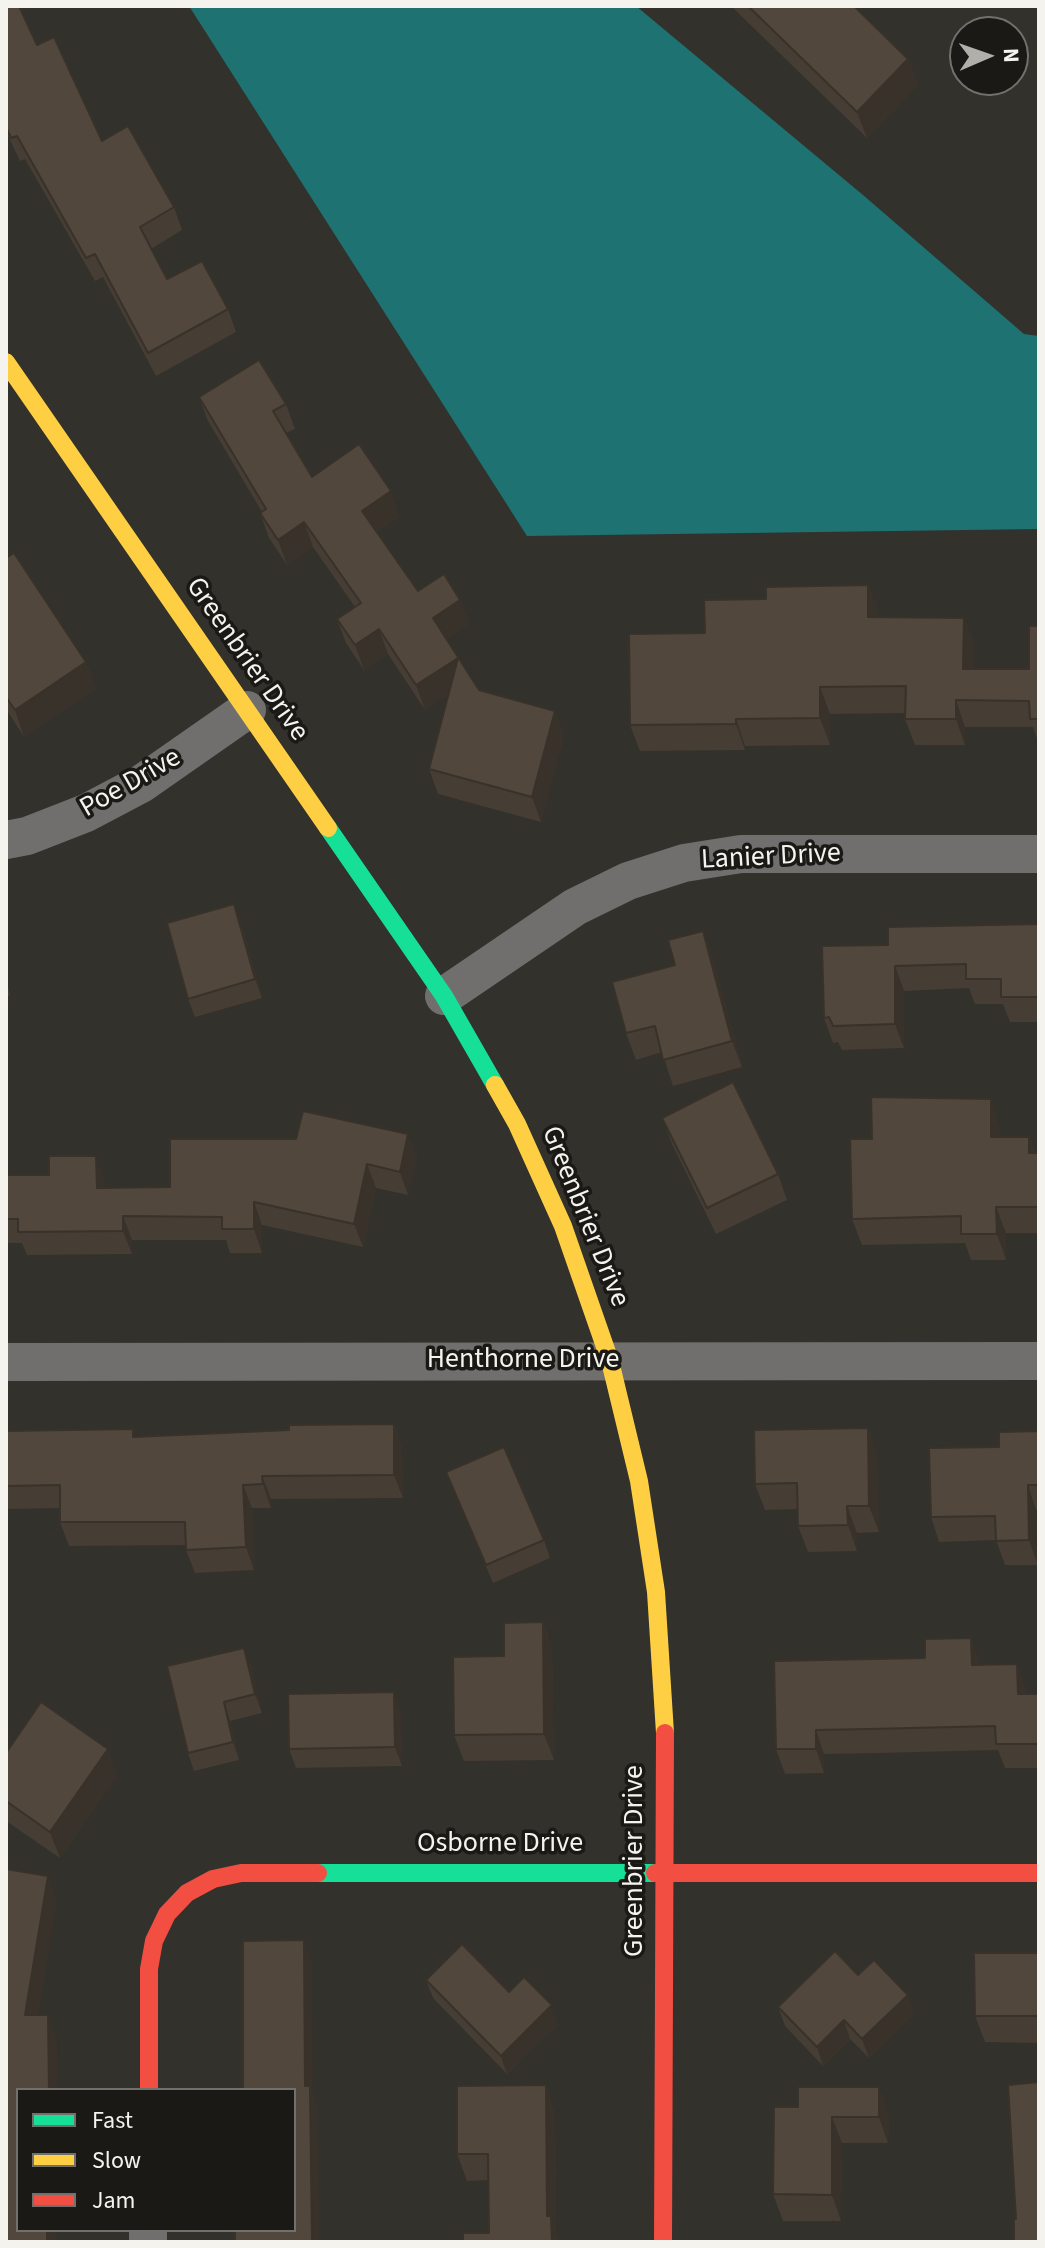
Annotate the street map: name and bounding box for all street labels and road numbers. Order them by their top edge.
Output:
street label: Greenbrier Drive [177,572,315,748]
street label: Poe Drive [75,742,187,826]
street label: Lanier Drive [700,838,842,878]
street label: Greenbrier Drive [533,1122,635,1312]
street label: Henthorne Drive [427,1344,619,1378]
street label: Greenbrier Drive [619,1765,653,1957]
street label: Osborne Drive [417,1828,583,1862]

